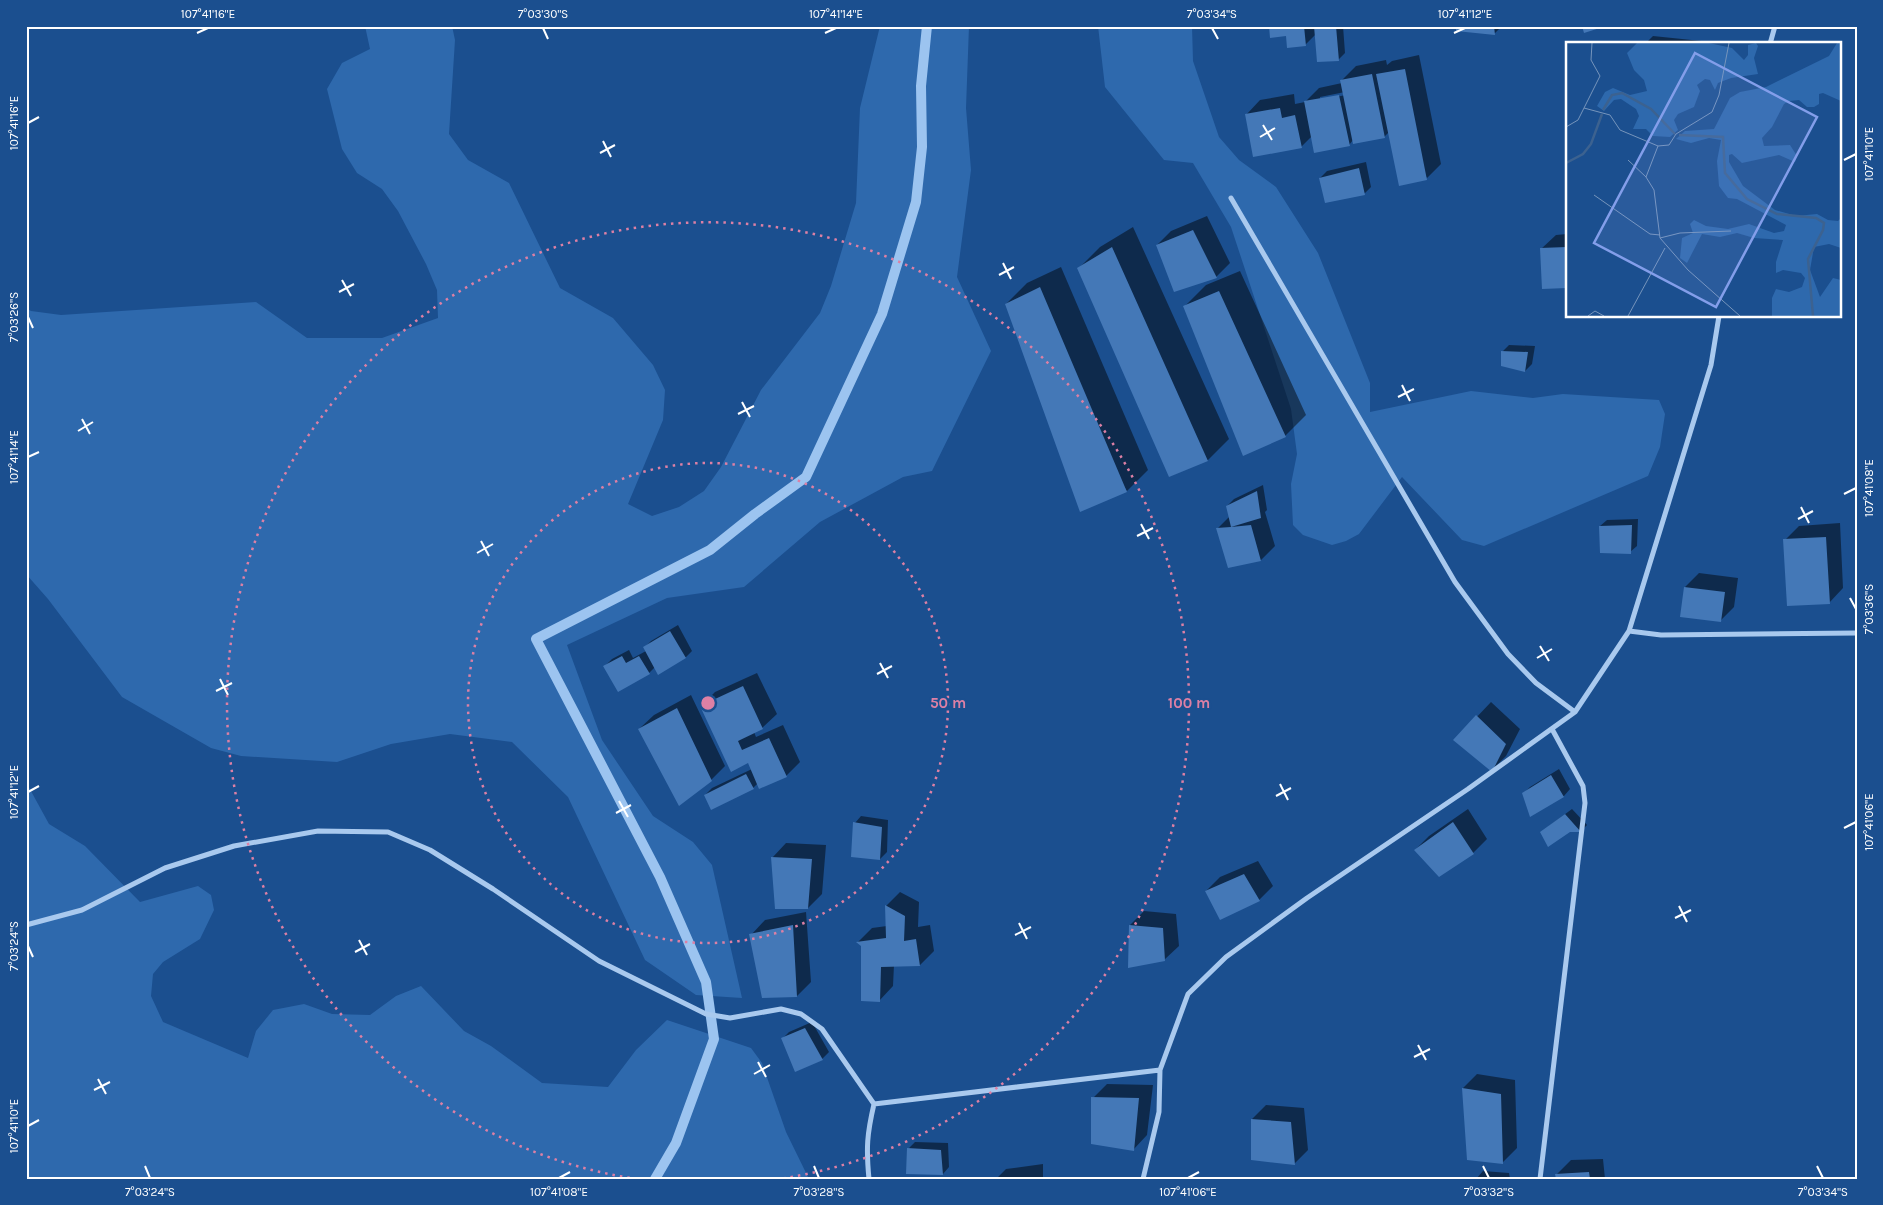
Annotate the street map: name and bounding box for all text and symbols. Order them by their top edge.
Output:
text: 107°41'16"E [181,7,235,21]
text: 7°03'30"S [518,7,568,21]
text: 107°41'14"E [809,7,863,21]
text: 7°03'34"S [1187,7,1237,21]
text: 107°41'12"E [1438,7,1492,21]
inset map [1566,42,1840,318]
text: 107°41'16"E [7,96,21,150]
text: 107°41'10"E [1862,127,1876,181]
text: 7°03'26"S [7,292,21,342]
text: 107°41'14"E [7,430,21,484]
text: 107°41'08"E [1862,459,1876,517]
text: 7°03'36"S [1862,584,1876,634]
centre of rings [699,694,717,712]
text: 50 m [930,694,966,712]
text: 100 m [1168,694,1210,712]
text: 107°41'12"E [7,765,21,819]
text: 107°41'06"E [1862,793,1876,851]
text: 7°03'24"S [7,921,21,971]
text: 107°41'10"E [7,1099,21,1153]
text: 7°03'24"S [125,1185,175,1199]
text: 107°41'08"E [530,1185,588,1199]
text: 7°03'28"S [794,1185,844,1199]
text: 107°41'06"E [1159,1185,1217,1199]
text: 7°03'32"S [1464,1185,1514,1199]
text: 7°03'34"S [1798,1185,1848,1199]

